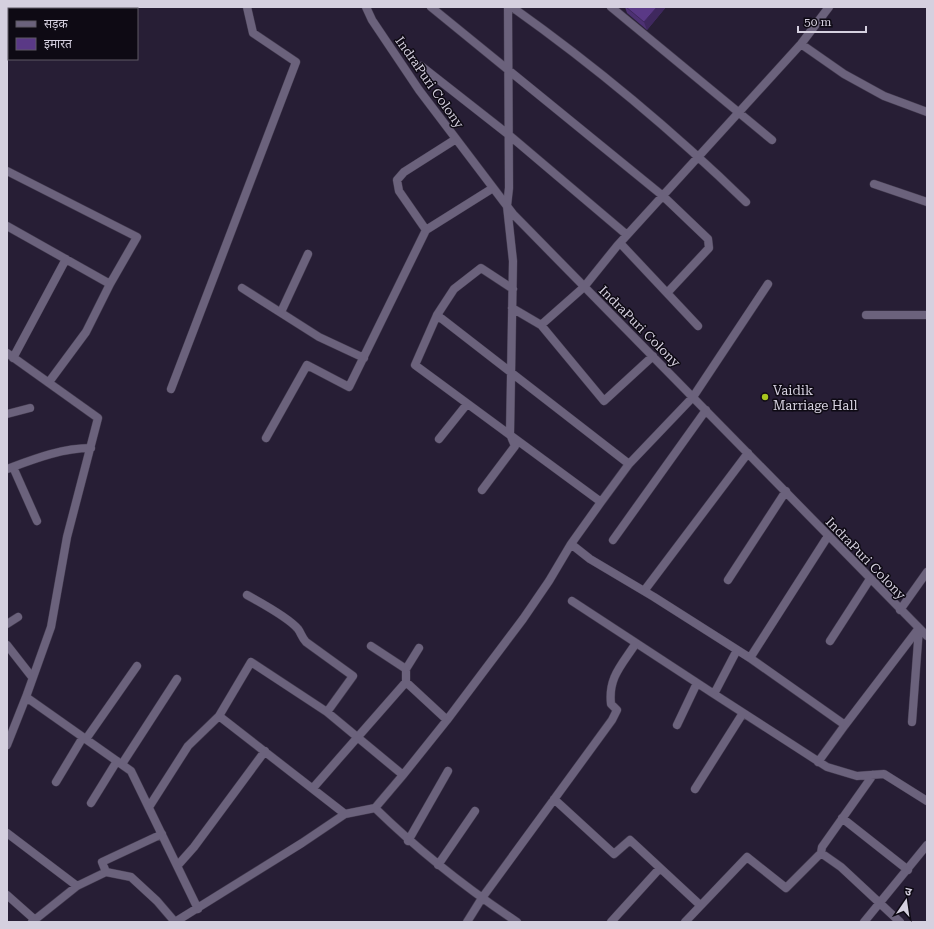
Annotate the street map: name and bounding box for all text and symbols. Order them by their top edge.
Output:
legend [8,8,138,60]
scale bar [798,8,866,34]
text: 50 m [804,15,831,29]
text: सड़क [44,17,69,31]
street label: IndraPuri Colony [392,34,467,131]
text: इमारत [44,37,73,51]
street label: IndraPuri Colony [596,283,684,370]
place label: Vaidik Marriage Hall [773,383,857,413]
marker: Vaidik Marriage Hall [760,392,770,402]
street label: IndraPuri Colony [823,514,909,603]
north arrow [886,881,926,921]
text: उ [904,885,913,899]

